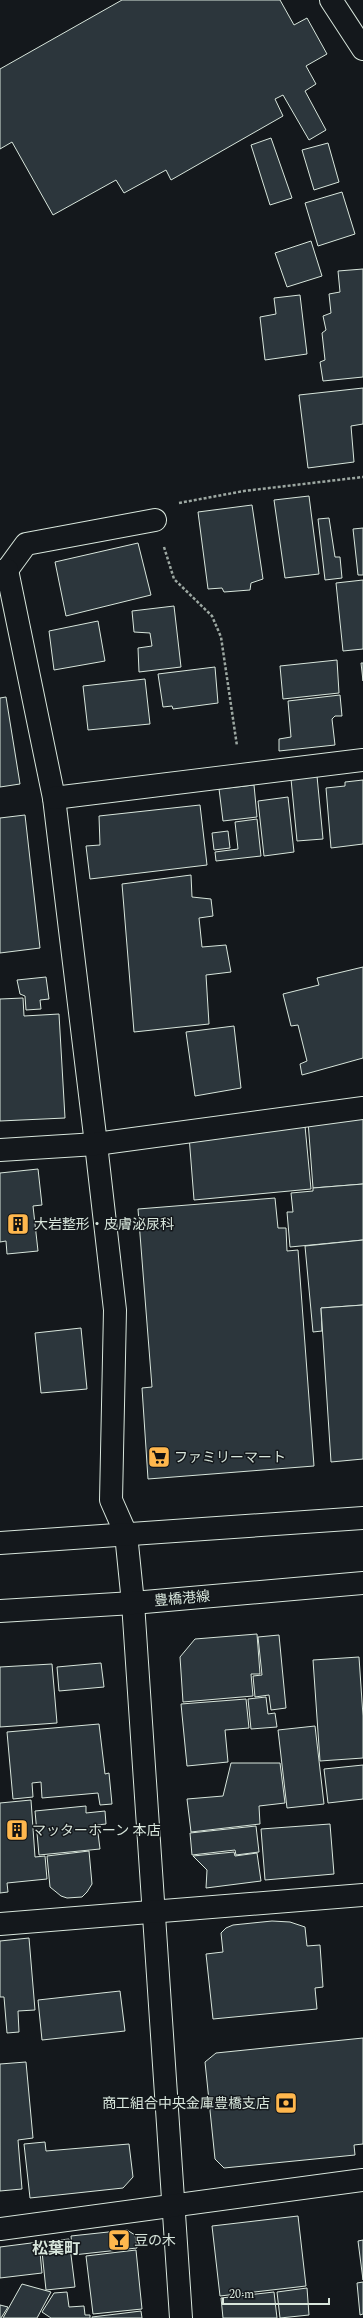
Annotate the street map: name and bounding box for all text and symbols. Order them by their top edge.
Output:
building icon: 大岩整形・皮膚泌尿科 [5,1211,31,1237]
place label: 大岩整形・皮膚泌尿科 [34,1214,174,1235]
supermarket icon: ファミリーマート [146,1444,172,1470]
place label: ファミリーマート [174,1447,286,1468]
street label: 豊橋港線 [153,1586,211,1611]
building icon: マッターホーン 本店 [4,1817,30,1843]
place label: マッターホーン 本店 [32,1820,161,1841]
bank icon: 商工組合中央金庫豊橋支店 [273,2090,299,2116]
place label: 商工組合中央金庫豊橋支店 [102,2093,270,2114]
bar icon: 豆の木 [106,2227,132,2253]
place label: 豆の木 [134,2230,176,2251]
district label: 松葉町 [32,2237,80,2261]
scale bar [223,2280,329,2306]
text: 20 m [229,2285,254,2304]

